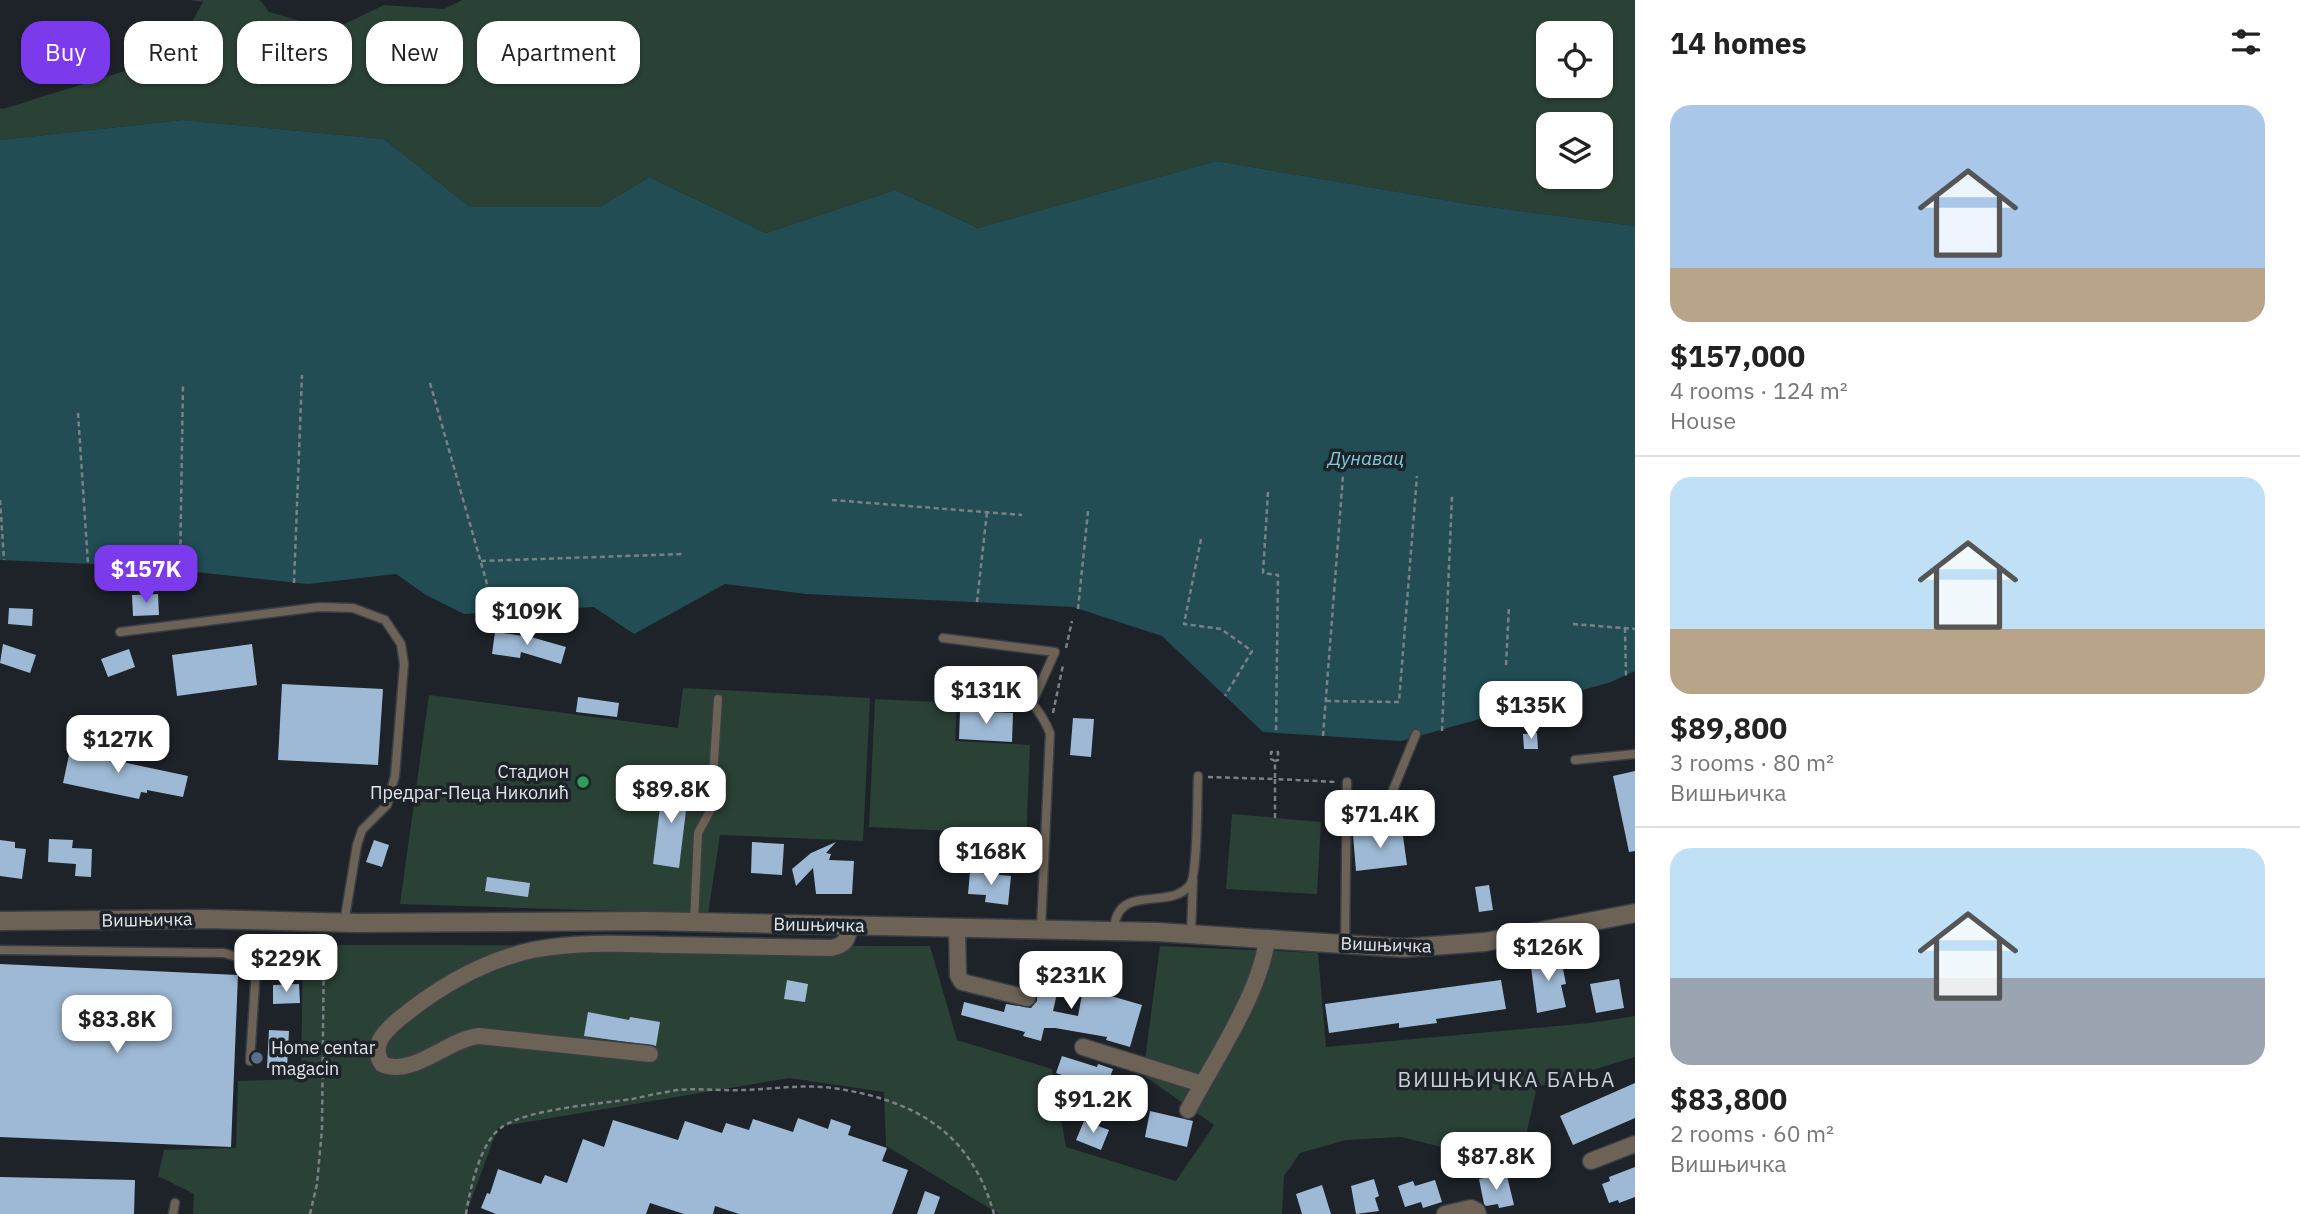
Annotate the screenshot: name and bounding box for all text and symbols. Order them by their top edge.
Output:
chip: Buy [21,21,110,84]
chip: Rent [124,21,223,84]
chip: Filters [237,21,352,84]
chip: New [366,21,463,84]
chip: Apartment [477,21,640,84]
map controls [1536,21,1613,189]
button: locate [1536,21,1613,98]
text: 14 homes [1670,23,1807,62]
icon: filters [2227,23,2265,61]
button: layers [1536,112,1613,189]
icon: home [1905,150,2031,276]
text: $157,000 [1670,336,1805,375]
text: 4 rooms · 124 m² [1670,375,1848,405]
text: House [1670,405,1736,435]
water label: Дунавац [1326,446,1404,470]
icon: home [1905,522,2031,648]
pin: $157K [97,546,195,605]
text: $157K [110,553,182,583]
pin: $109K [478,588,576,647]
text: $109K [491,595,563,625]
pin: $131K [937,666,1035,726]
text: $131K [950,674,1022,704]
pin: $135K [1482,682,1580,741]
text: $135K [1495,689,1567,719]
text: $89,800 [1670,708,1787,747]
pin: $127K [69,716,167,775]
text: $127K [82,723,154,753]
text: 3 rooms · 80 m² [1670,747,1834,777]
place label: Стадион Предраг-Пеца Николић [370,760,569,804]
pin: $89.8K [614,766,728,825]
text: $89.8K [632,773,710,803]
marker: Стадион Предраг-Пеца Николић [575,774,591,790]
text: Вишњичка [1670,777,1787,807]
pin: $71.4K [1323,790,1437,850]
text: $71.4K [1341,798,1419,828]
pin: $168K [942,828,1040,887]
text: $168K [955,835,1027,865]
icon: home [1905,893,2031,1019]
street label: Вишњичка [101,907,193,932]
street label: Вишњичка [773,912,865,937]
pin: $126K [1499,923,1597,983]
street label: Вишњичка [1340,931,1432,958]
text: $126K [1512,931,1584,961]
pin: $229K [237,934,335,994]
text: $229K [250,942,322,972]
pin: $231K [1022,951,1120,1011]
text: $231K [1035,959,1107,989]
pin: $83.8K [60,996,174,1055]
text: $83.8K [78,1003,156,1033]
place label: Home centar magacin [271,1036,376,1080]
marker: Home centar magacin [249,1050,265,1066]
district label: ВИШЊИЧКА БАЊА [1398,1065,1616,1093]
pin: $91.2K [1036,1076,1150,1135]
text: $83,800 [1670,1079,1787,1118]
text: $91.2K [1054,1083,1132,1113]
text: 2 rooms · 60 m² [1670,1118,1834,1148]
pin: $87.8K [1439,1132,1553,1192]
text: $87.8K [1457,1140,1535,1170]
text: Вишњичка [1670,1148,1787,1178]

